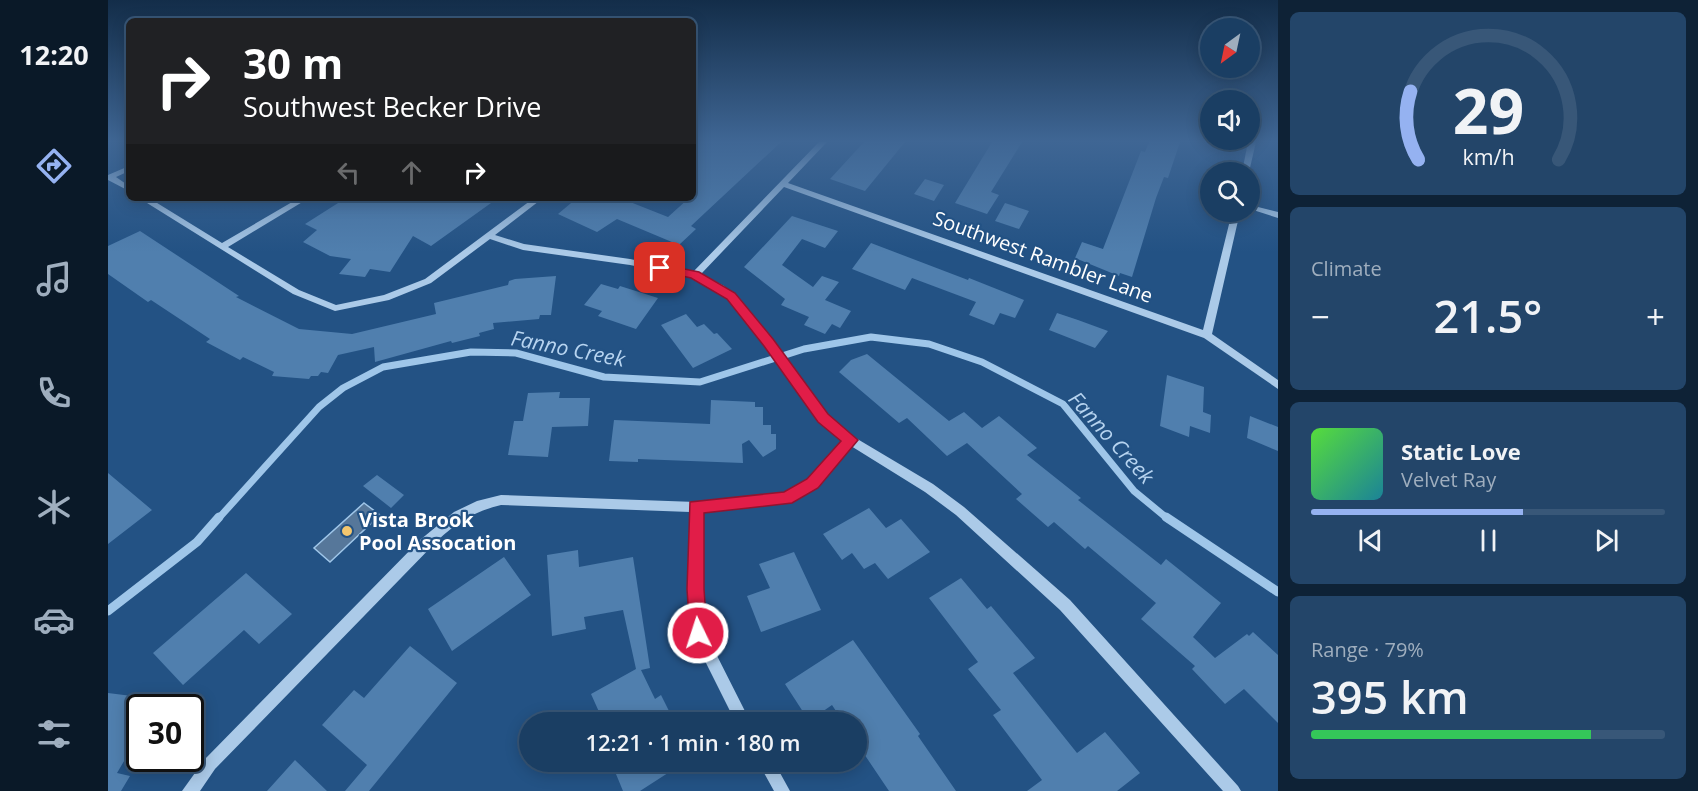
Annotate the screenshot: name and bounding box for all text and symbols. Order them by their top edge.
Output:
north arrow [1200,18,1260,78]
map controls [1200,18,1260,222]
text: 30 m [243,34,343,91]
text: 12:20 [19,36,89,73]
icon: right [144,42,222,120]
text: 29 [1452,68,1524,153]
text: Southwest Becker Drive [243,88,541,125]
button: sound [1200,90,1260,150]
text: km/h [1462,143,1514,172]
icon: directions [33,145,75,187]
icon: left [332,156,365,189]
icon: ahead [395,156,428,189]
icon: right [458,156,491,189]
button: search [1200,162,1260,222]
street label: Southwest Rambler Lane [929,204,1157,309]
pin [634,242,685,293]
icon: arrive [643,251,676,284]
text: Climate [1311,255,1382,282]
icon: music [33,258,75,300]
text: 21.5° [1434,285,1542,346]
text: − [1311,294,1330,339]
text: + [1646,294,1665,339]
water label: Fanno Creek [509,323,628,373]
icon: phone [33,372,75,414]
water label: Fanno Creek [1063,385,1161,490]
text: Static Love [1401,436,1521,466]
text: Velvet Ray [1401,466,1496,493]
icon: climate [33,486,75,528]
place label: Vista Brook Pool Assocation [359,506,516,556]
marker: Vista Brook Pool Assocation [340,524,354,538]
icon: previous [1354,524,1387,557]
icon: pause [1472,524,1505,557]
icon: next [1590,524,1623,557]
icon: car [33,599,75,641]
position arrow [666,601,730,665]
text: Range · 79% [1311,636,1424,663]
text: 395 km [1311,666,1469,727]
speed limit sign: 30 [126,694,204,772]
icon: filters [33,713,75,755]
text: 12:21 · 1 min · 180 m [585,727,801,757]

